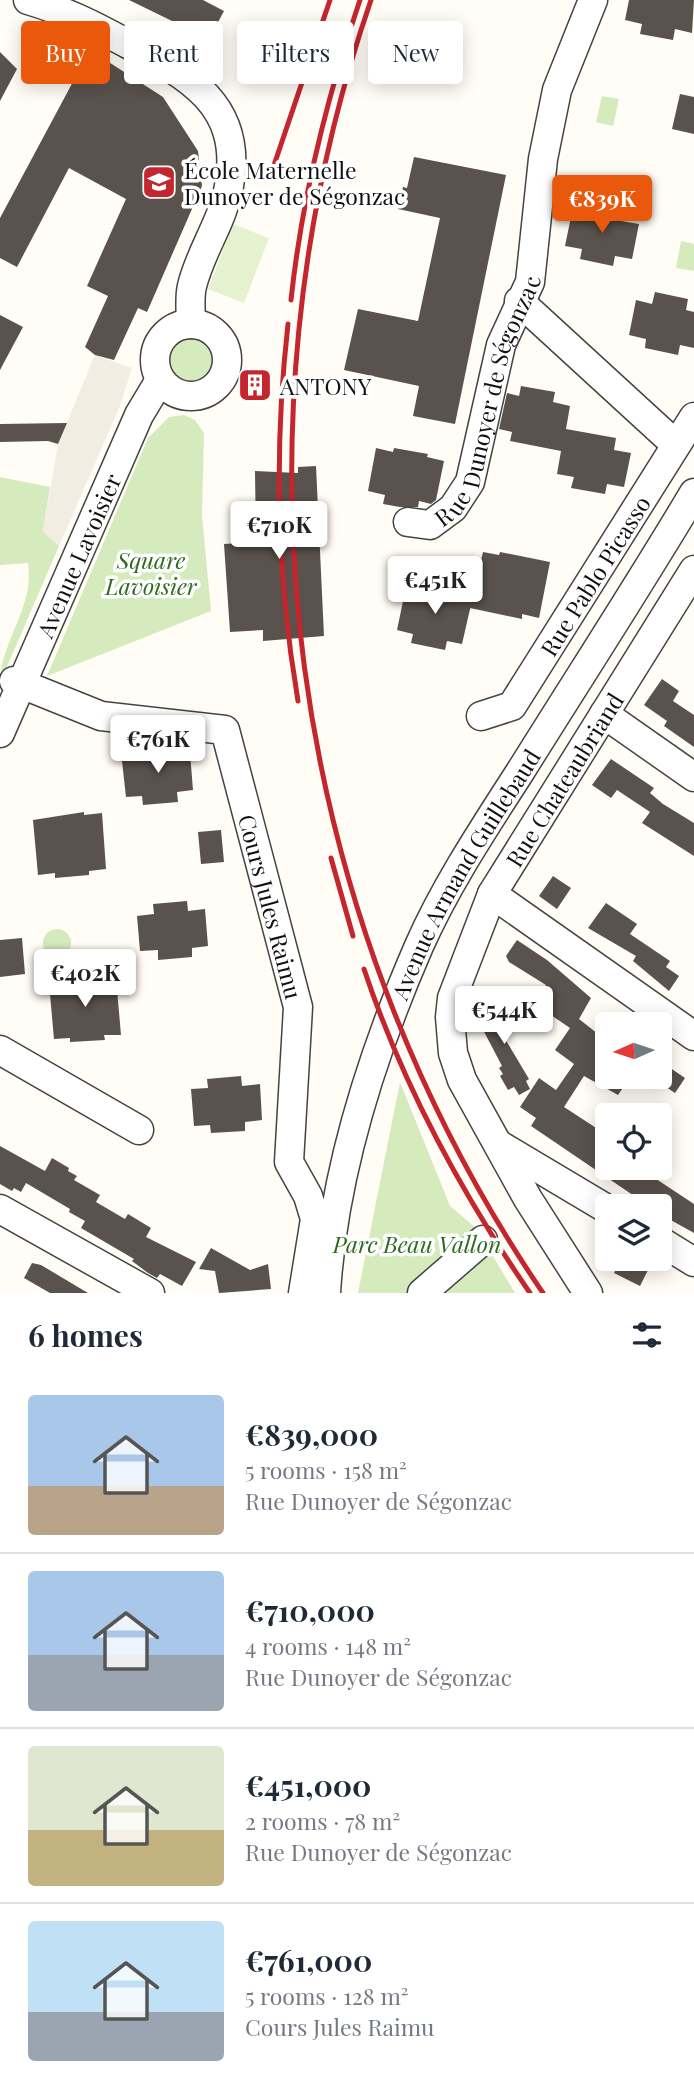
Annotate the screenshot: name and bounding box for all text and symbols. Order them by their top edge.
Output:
chip: Buy [21,21,110,84]
chip: Rent [124,21,223,84]
chip: Filters [237,21,354,84]
chip: New [368,21,463,84]
place label: École Maternelle Dunoyer de Ségonzac [184,154,405,211]
school or university icon: École Maternelle Dunoyer de Ségonzac [140,163,178,201]
pin: €839K [553,176,651,235]
text: €839K [568,182,636,213]
street label: Rue Dunoyer de Ségonzac [427,275,546,533]
building icon: ANTONY [236,366,274,404]
place label: ANTONY [279,370,372,401]
street label: Avenue Lavoisier [28,468,127,643]
street label: Rue Pablo Picasso [532,489,656,661]
pin: €710K [230,502,328,561]
text: €710K [246,508,312,539]
park label: Square Lavoisier [104,544,198,601]
pin: €451K [386,556,484,616]
text: €451K [404,563,466,594]
street label: Rue Chateaubriand [498,686,630,872]
pin: €761K [109,716,207,775]
text: €761K [126,722,190,753]
street label: Avenue Armand Guillebaud [383,743,546,1005]
street label: Cours Jules Raimu [232,811,311,1002]
pin: €402K [36,950,134,1009]
text: €402K [50,956,120,987]
pin: €544K [455,986,553,1046]
text: €544K [471,993,537,1024]
north arrow [595,1012,672,1088]
map controls [595,1012,672,1271]
button: locate [595,1103,672,1180]
button: layers [595,1194,672,1271]
park label: Parc Beau Vallon [332,1228,501,1259]
text: 6 homes [28,1315,143,1355]
icon: filters [628,1316,666,1354]
text: €839,000 [245,1414,378,1454]
icon: home [84,1423,168,1507]
text: 5 rooms · 158 m² [245,1454,407,1485]
text: Rue Dunoyer de Ségonzac [245,1485,512,1516]
text: €710,000 [245,1590,375,1630]
icon: home [84,1599,168,1683]
text: 4 rooms · 148 m² [245,1630,411,1661]
text: Rue Dunoyer de Ségonzac [245,1661,512,1692]
text: €451,000 [245,1765,371,1805]
icon: home [84,1774,168,1858]
text: 2 rooms · 78 m² [245,1805,400,1836]
text: Rue Dunoyer de Ségonzac [245,1836,512,1867]
text: €761,000 [245,1940,372,1980]
icon: home [84,1949,168,2033]
text: 5 rooms · 128 m² [245,1980,409,2011]
text: Cours Jules Raimu [245,2011,434,2042]

